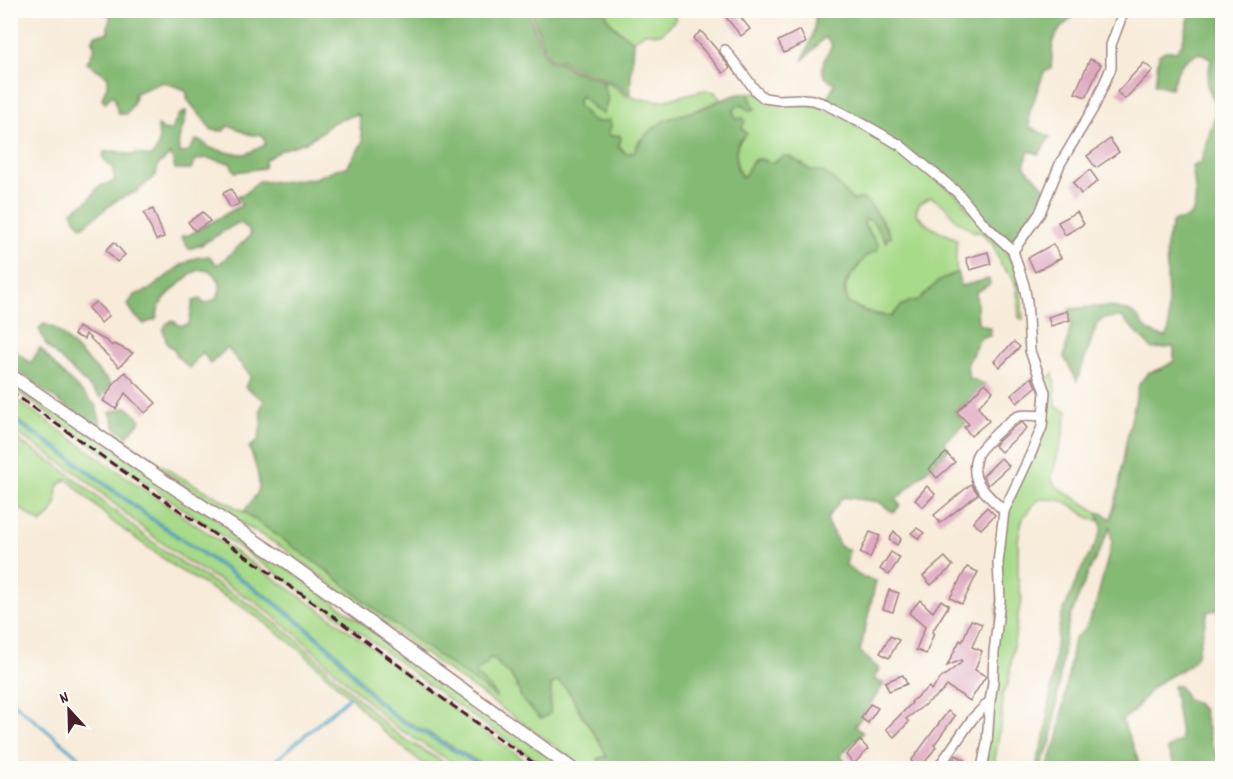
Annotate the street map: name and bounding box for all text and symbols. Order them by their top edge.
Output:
north arrow [39,680,99,740]
text: N [56,686,72,711]

